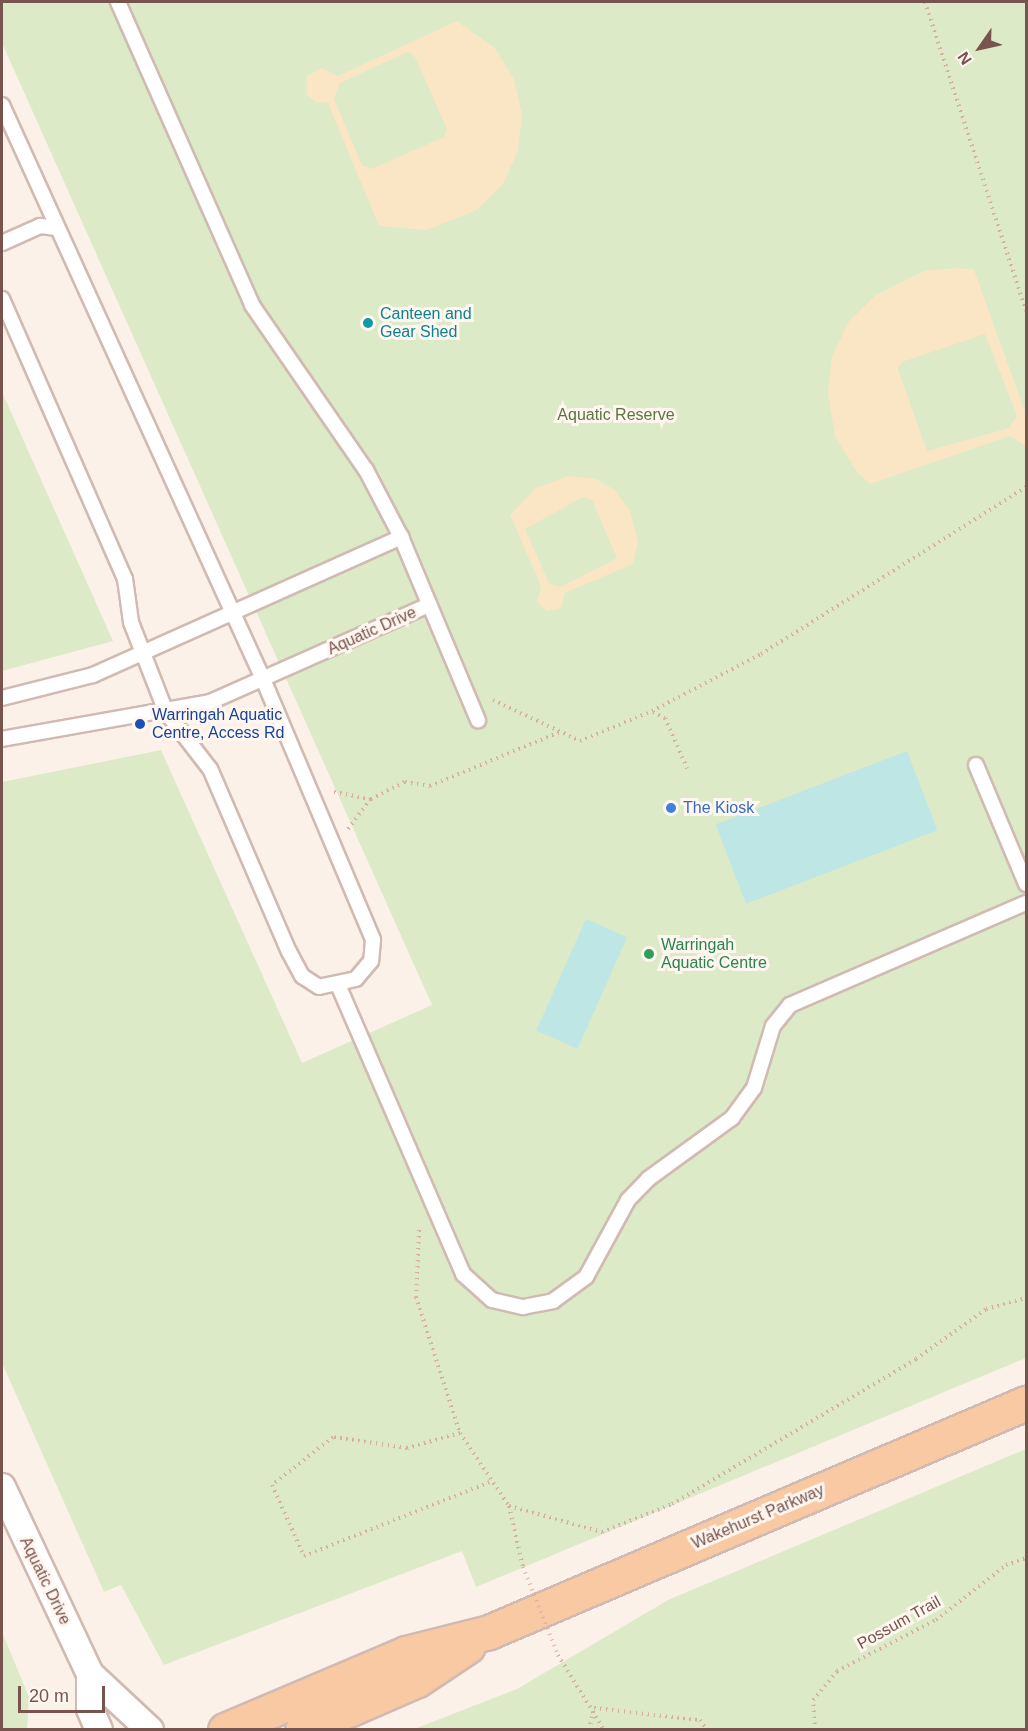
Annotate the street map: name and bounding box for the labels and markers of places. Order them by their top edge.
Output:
place label: Canteen and Gear Shed [380,304,472,342]
marker: Canteen and Gear Shed [361,316,375,330]
place label: Warringah Aquatic Centre, Access Rd [152,705,285,743]
marker: Warringah Aquatic Centre, Access Rd [133,717,147,731]
place label: The Kiosk [683,798,754,818]
marker: The Kiosk [664,801,678,815]
place label: Warringah Aquatic Centre [661,935,767,973]
marker: Warringah Aquatic Centre [642,947,656,961]

